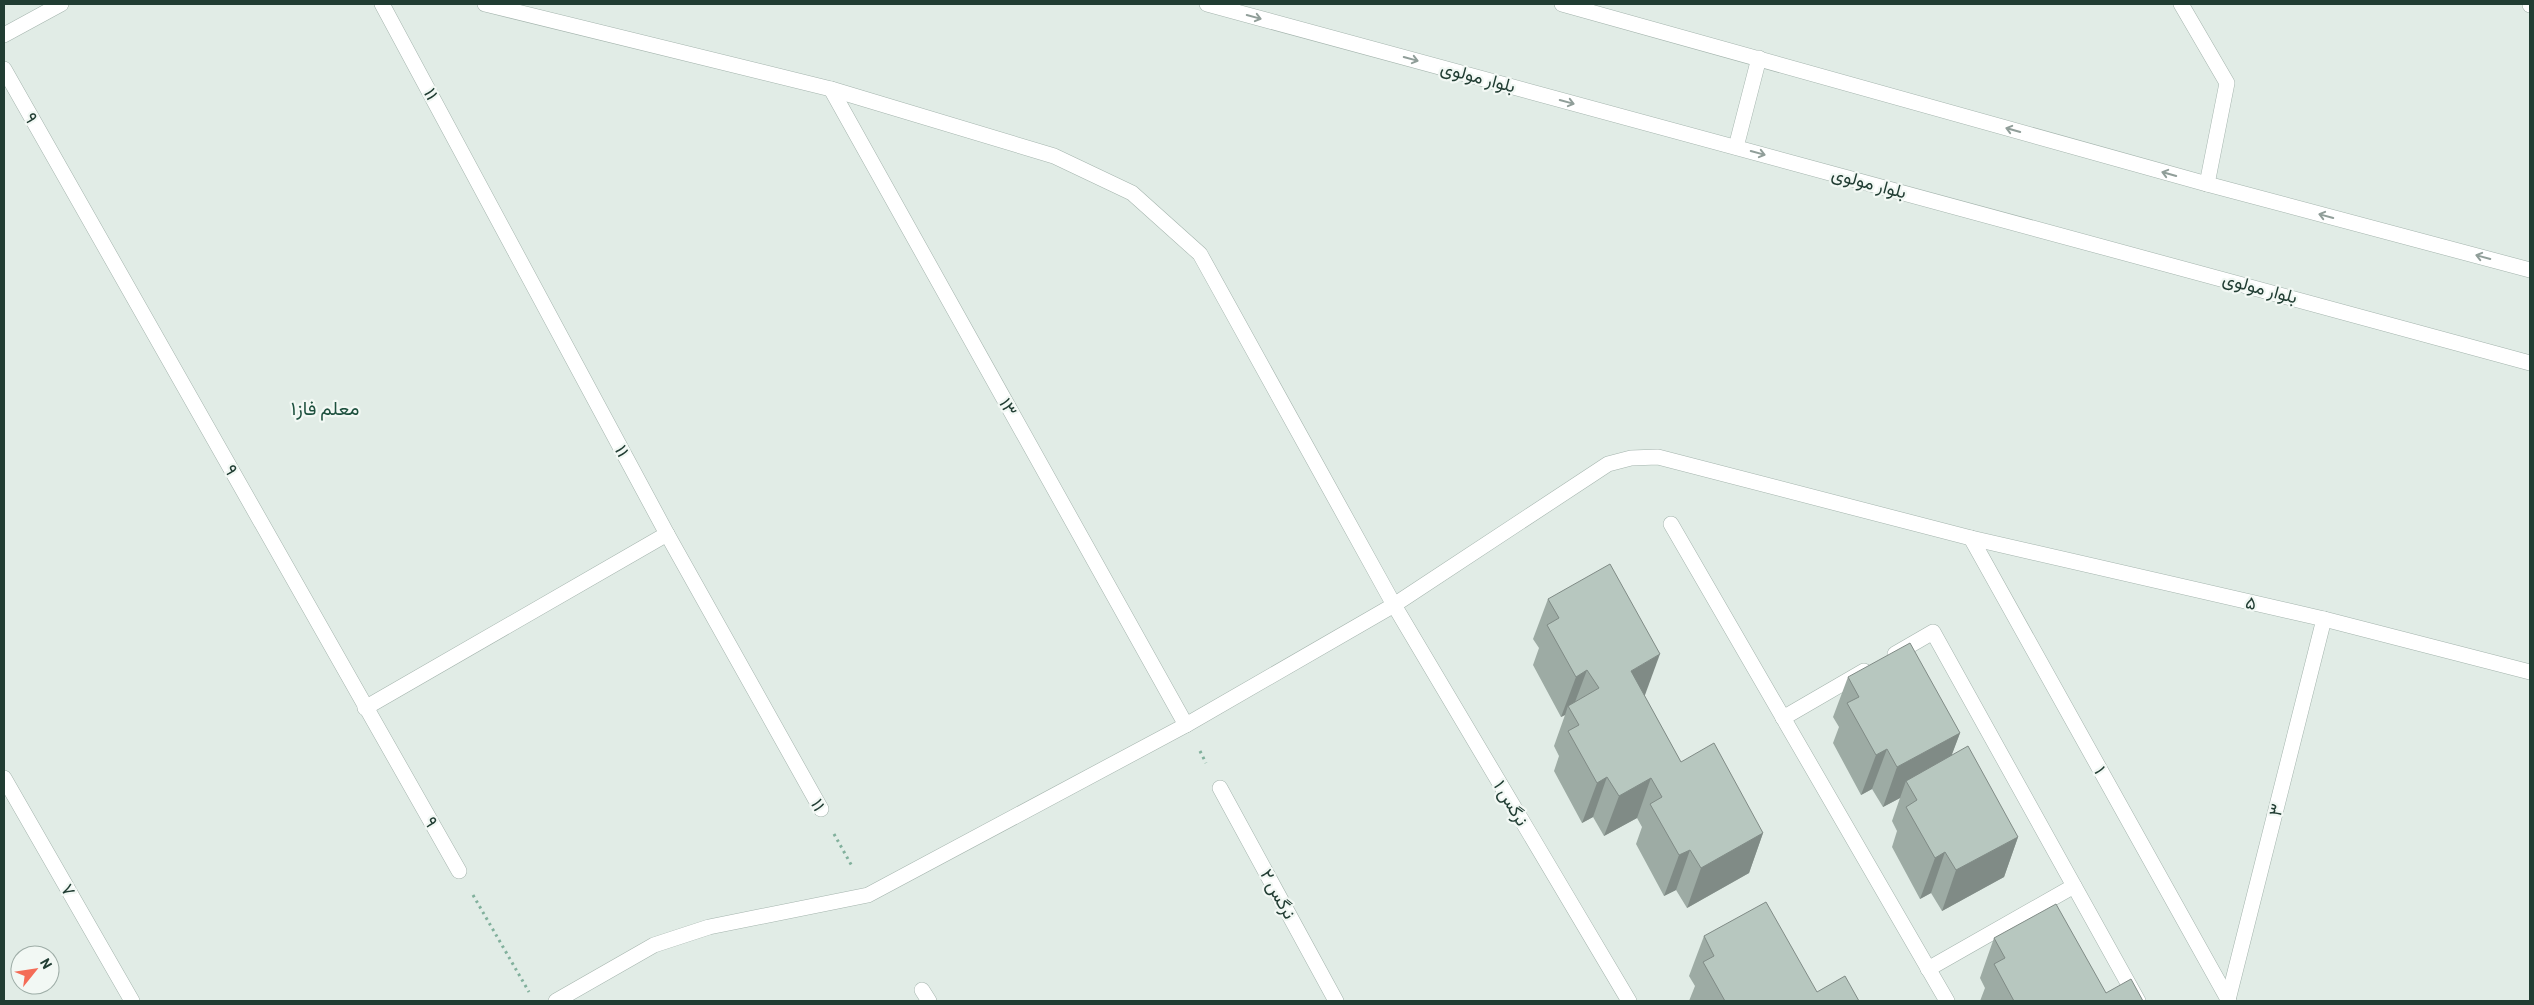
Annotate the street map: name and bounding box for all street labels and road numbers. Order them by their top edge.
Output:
street label: بلوار مولوی [1438,56,1518,98]
street label: ۱۱ [420,84,444,103]
street label: ۹ [20,108,44,127]
street label: بلوار مولوی [1829,162,1909,204]
street label: بلوار مولوی [2220,267,2300,309]
street label: ۱۳ [995,394,1023,419]
street label: ۱۱ [611,441,635,460]
street label: ۹ [220,460,244,479]
street label: ۵ [2244,590,2259,614]
street label: ۱ [2090,762,2112,777]
street label: نرگس ۱ [1489,776,1534,830]
street label: ۱۱ [807,795,831,814]
street label: ۳ [2263,801,2287,818]
street label: ۹ [420,812,444,831]
street label: نرگس ۲ [1255,865,1302,923]
street label: ۷ [57,879,81,900]

